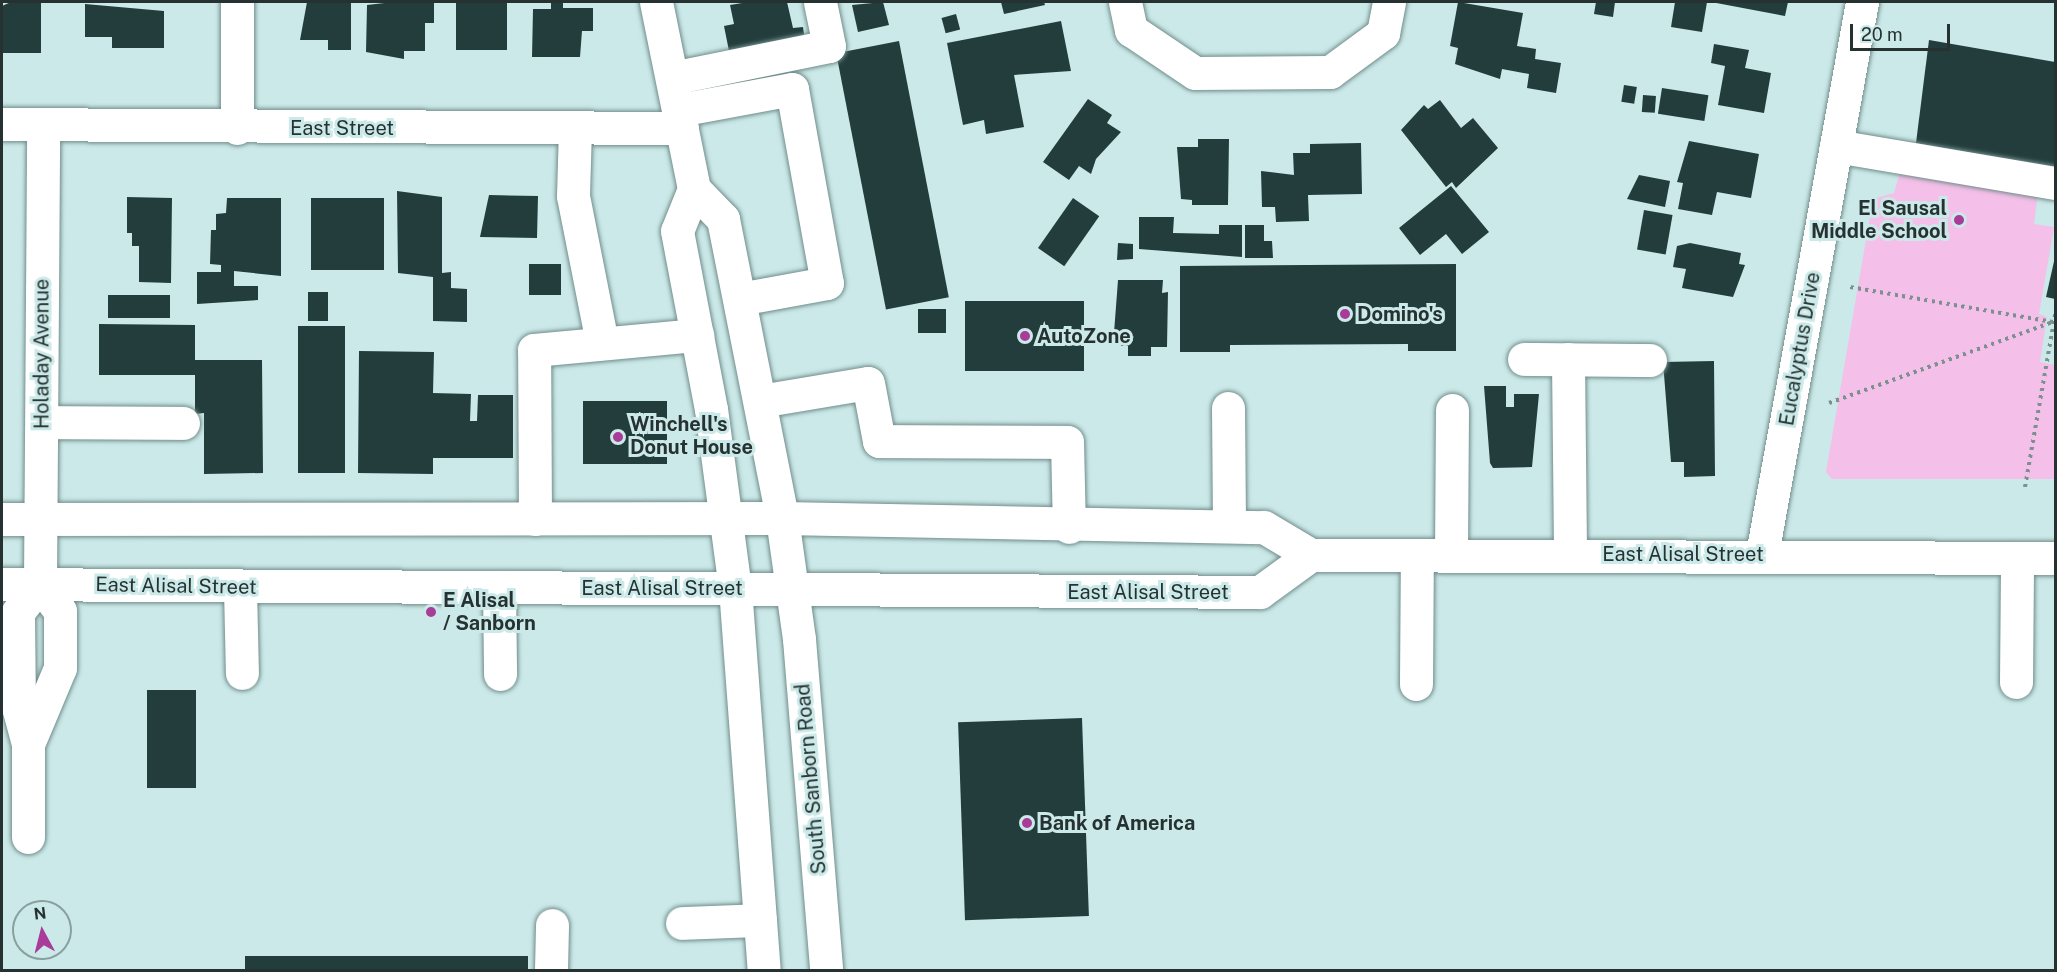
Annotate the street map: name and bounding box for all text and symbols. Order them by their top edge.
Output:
scale bar [1853,12,1954,50]
text: 20 m [1861,24,1903,45]
street label: East Street [290,116,394,140]
place label: El Sausal Middle School [1811,196,1947,243]
marker: El Sausal Middle School [1952,213,1966,227]
street label: Eucalyptus Drive [1775,270,1825,428]
street label: Holaday Avenue [30,279,54,429]
place label: Domino's [1357,302,1443,326]
marker: Domino's [1338,307,1352,321]
place label: AutoZone [1037,324,1131,348]
marker: AutoZone [1018,329,1032,343]
place label: Winchell's Donut House [630,413,753,460]
marker: Winchell's Donut House [611,430,625,444]
street label: East Alisal Street [1602,542,1764,566]
street label: East Alisal Street [95,573,257,599]
street label: East Alisal Street [581,576,743,600]
street label: East Alisal Street [1067,580,1229,604]
place label: E Alisal / Sanborn [443,588,536,635]
marker: E Alisal / Sanborn [424,605,438,619]
street label: South Sanborn Road [791,683,831,875]
place label: Bank of America [1039,811,1195,835]
marker: Bank of America [1020,816,1034,830]
north arrow [12,900,72,960]
text: N [33,903,47,924]

